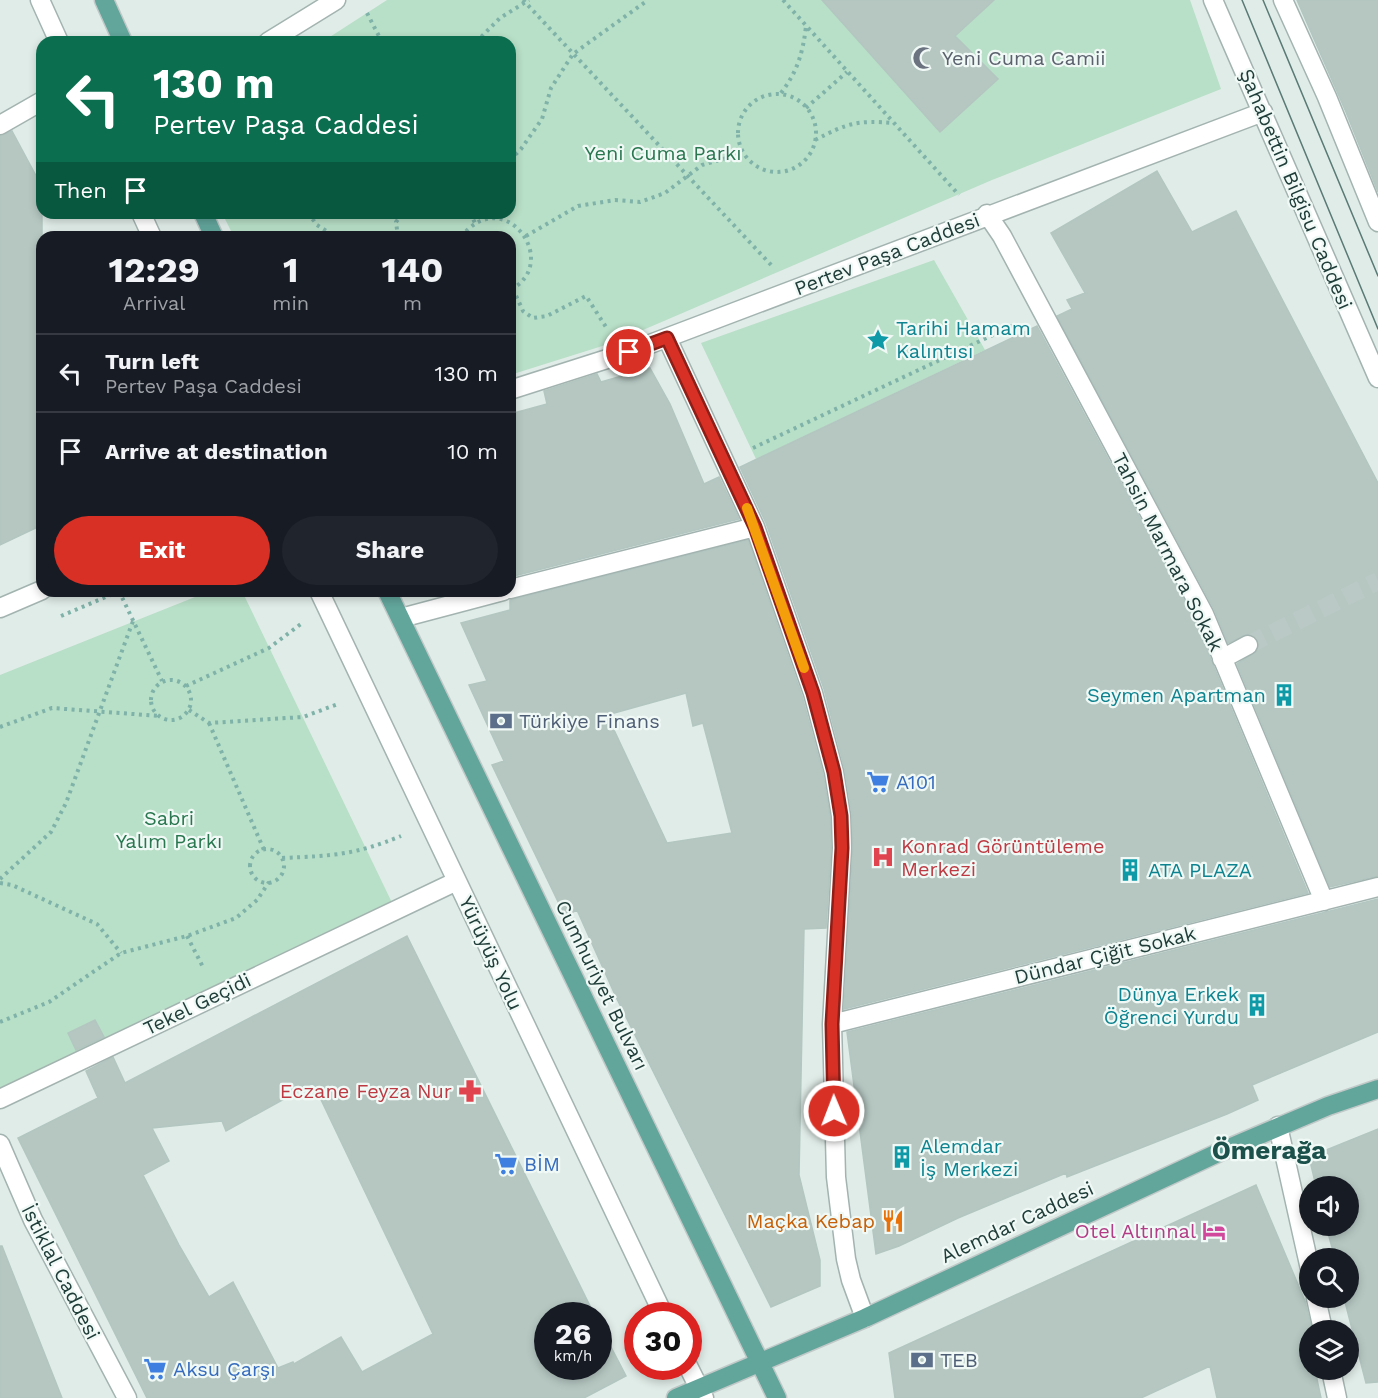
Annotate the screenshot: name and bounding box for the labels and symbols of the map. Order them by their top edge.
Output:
mosque icon: Yeni Cuma Camii [911,45,937,71]
place label: Yeni Cuma Camii [942,46,1106,70]
street label: Şahabettin Bilgisu Caddesi [1234,65,1358,313]
park label: Yeni Cuma Parkı [584,141,742,165]
street label: Pertev Paşa Caddesi [791,208,983,300]
place label: Tarihi Hamam Kalıntısı [896,316,1031,363]
pin [603,326,654,377]
place icon: Tarihi Hamam Kalıntısı [865,327,891,353]
street label: Tahsin Marmara Sokak [1107,449,1229,655]
building icon: Seymen Apartman [1271,682,1297,708]
place label: Seymen Apartman [1087,683,1266,707]
bank icon: Türkiye Finans [488,708,514,734]
place label: Türkiye Finans [519,709,660,733]
supermarket icon: A101 [865,769,891,795]
place label: A101 [896,770,936,794]
park label: Sabri Yalım Parkı [116,806,222,853]
place label: Konrad Görüntüleme Merkezi [901,834,1104,881]
hospital icon: Konrad Görüntüleme Merkezi [870,844,896,870]
building icon: ATA PLAZA [1117,857,1143,883]
place label: ATA PLAZA [1148,858,1252,882]
street label: Yürüyüş Yolu [454,892,528,1014]
street label: Cumhuriyet Bulvarı [550,896,654,1074]
street label: Dündar Çiğit Sokak [1012,921,1198,989]
street label: Tekel Geçidi [139,968,255,1040]
place label: Dünya Erkek Öğrenci Yurdu [1104,982,1239,1029]
building icon: Dünya Erkek Öğrenci Yurdu [1244,992,1270,1018]
pharmacy icon: Eczane Feyza Nur [457,1078,483,1104]
place label: Eczane Feyza Nur [280,1079,452,1103]
position arrow [802,1079,866,1143]
place label: Alemdar İş Merkezi [920,1134,1018,1181]
district label: Ömerağa [1212,1135,1326,1165]
building icon: Alemdar İş Merkezi [889,1144,915,1170]
supermarket icon: BİM [493,1151,519,1177]
place label: BİM [524,1152,560,1176]
street label: Alemdar Caddesi [937,1176,1097,1268]
street label: İstiklal Caddesi [17,1200,105,1344]
restaurant icon: Maçka Kebap [880,1208,906,1234]
place label: Maçka Kebap [746,1209,875,1233]
hotel icon: Otel Altınnal [1201,1218,1227,1244]
place label: Otel Altınnal [1075,1219,1196,1243]
speed limit sign: 30 [624,1302,702,1380]
bank icon: TEB [909,1347,935,1373]
place label: TEB [940,1348,978,1372]
supermarket icon: Aksu Çarşı [142,1356,168,1382]
place label: Aksu Çarşı [173,1357,276,1381]

